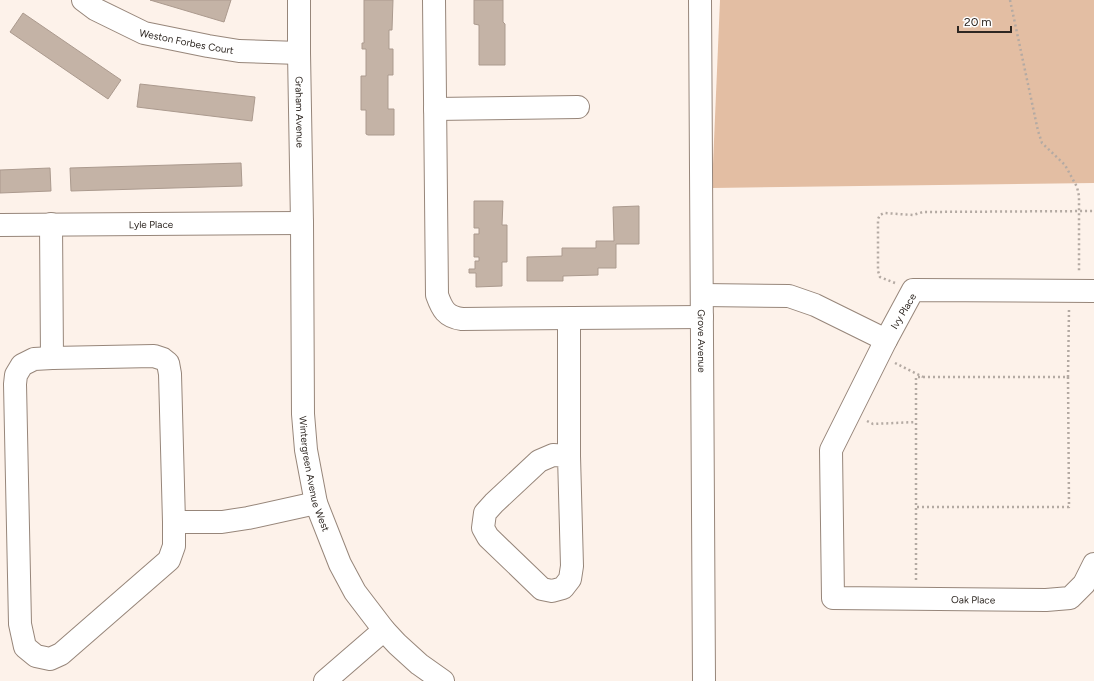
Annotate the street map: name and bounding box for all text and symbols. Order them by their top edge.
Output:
scale bar [958,8,1011,34]
text: 20 m [964,15,992,29]
street label: Weston Forbes Court [138,26,235,57]
street label: Graham Avenue [292,76,307,148]
street label: Lyle Place [129,218,174,231]
street label: Ivy Place [888,290,919,332]
street label: Grove Avenue [695,309,708,373]
street label: Wintergreen Avenue West [296,416,333,534]
street label: Oak Place [951,593,996,607]

